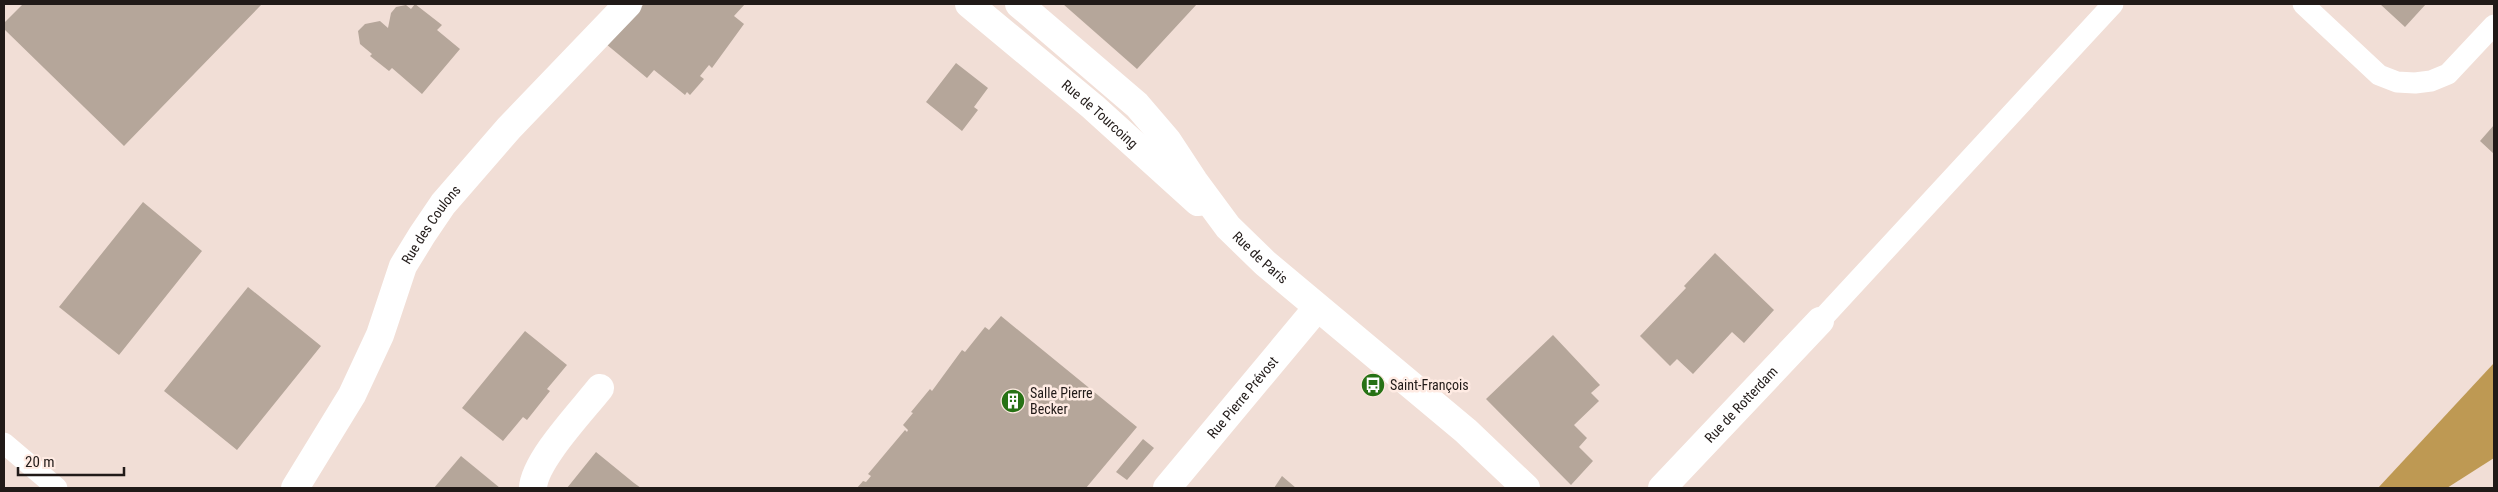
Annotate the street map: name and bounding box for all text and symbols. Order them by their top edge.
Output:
street label: Rue de Tourcoing [1059,77,1141,152]
street label: Rue des Coulons [398,182,464,267]
street label: Rue de Paris [1229,228,1291,287]
street label: Rue Pierre Prévost [1204,353,1281,441]
street label: Rue de Rotterdam [1701,363,1781,446]
bus stop icon: Saint-François [1360,372,1386,398]
place label: Saint-François [1390,377,1469,393]
place label: Salle Pierre Becker [1030,385,1093,417]
building icon: Salle Pierre Becker [1000,388,1026,414]
scale bar [18,444,124,476]
text: 20 m [25,453,55,471]

